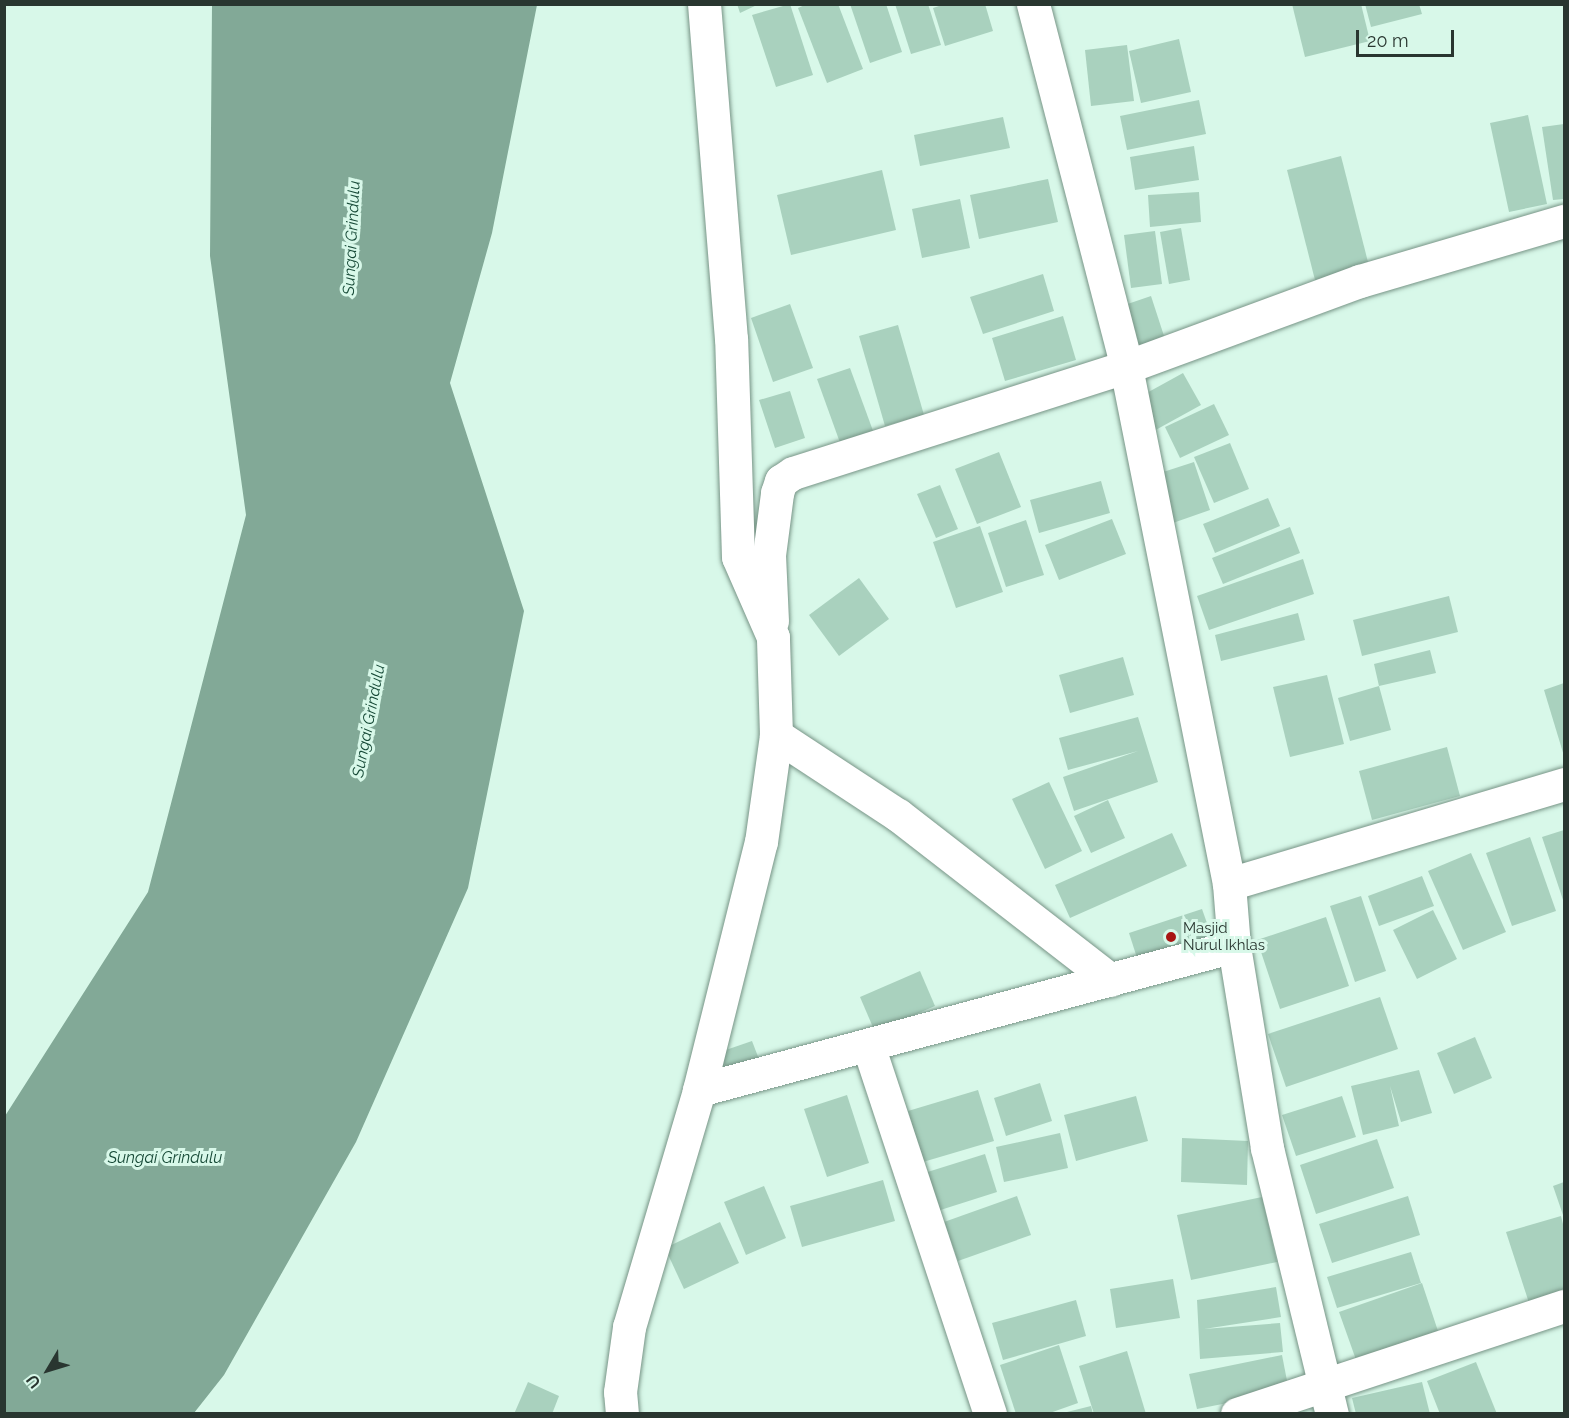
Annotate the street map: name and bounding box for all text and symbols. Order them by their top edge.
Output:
scale bar [1359,18,1456,56]
text: 20 m [1367,30,1409,51]
water label: Sungai Grindulu [339,180,365,296]
water label: Sungai Grindulu [349,663,389,779]
place label: Masjid Nurul Ikhlas [1183,919,1265,954]
marker: Masjid Nurul Ikhlas [1164,930,1178,944]
water label: Sungai Grindulu [108,1148,222,1168]
north arrow [18,1340,78,1400]
text: U [22,1371,45,1392]

